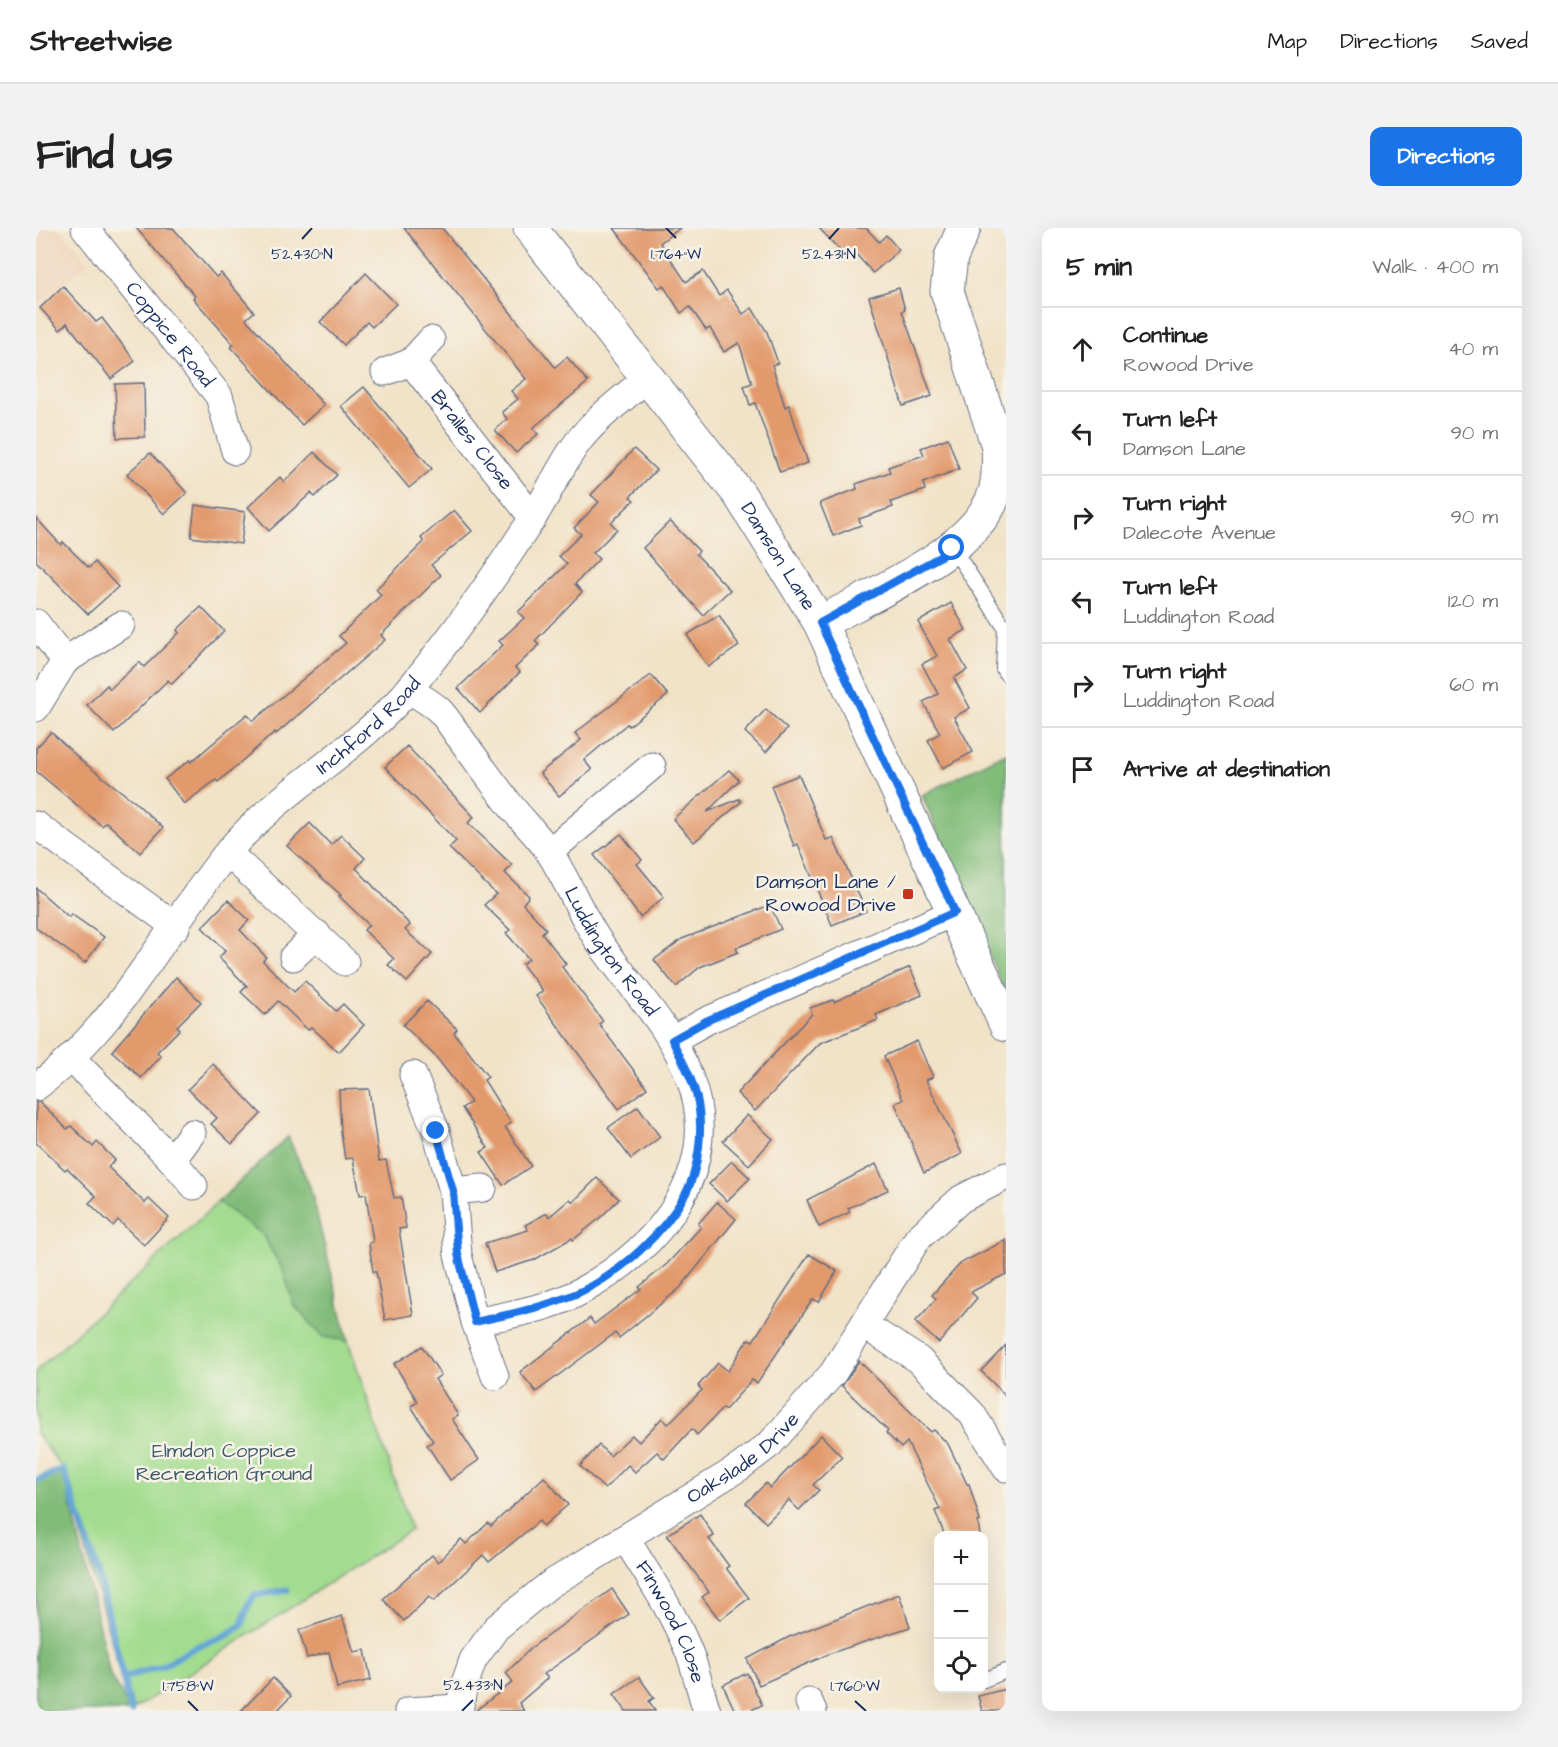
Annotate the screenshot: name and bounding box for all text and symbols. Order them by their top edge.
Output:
text: Streetwise [30,22,172,61]
text: Map [1267,27,1307,56]
text: Directions [1340,27,1438,56]
text: Saved [1471,27,1528,56]
text: Find us [36,127,173,185]
button: Directions [1370,127,1522,186]
text: 52.430°N [271,244,333,265]
text: 1.764°W [651,244,701,265]
text: 52.431°N [802,244,856,265]
text: 5 min [1066,249,1132,285]
text: Walk · 400 m [1372,253,1498,281]
street label: Coppice Road [119,275,221,393]
text: Continue [1123,320,1208,351]
icon: ahead [1066,333,1099,366]
text: 40 m [1448,335,1498,363]
text: Rowood Drive [1123,351,1254,379]
street label: Brailes Close [424,384,520,496]
text: Turn left [1123,404,1217,435]
icon: left [1066,417,1099,450]
text: 90 m [1450,419,1498,447]
text: Damson Lane [1123,435,1246,463]
text: Turn right [1123,488,1226,519]
street label: Damson Lane [734,497,823,616]
icon: right [1066,501,1099,534]
text: 90 m [1450,503,1498,531]
text: Dalecote Avenue [1123,519,1276,547]
route start [938,534,964,560]
text: Turn left [1123,572,1217,603]
icon: left [1066,585,1099,618]
text: 120 m [1448,587,1498,615]
text: Luddington Road [1123,603,1274,631]
text: Turn right [1123,656,1226,687]
icon: right [1066,669,1099,702]
street label: Inchford Road [310,671,428,781]
text: 60 m [1449,671,1498,699]
text: Luddington Road [1123,687,1274,715]
icon: arrive [1066,753,1099,786]
text: Arrive at destination [1123,754,1330,785]
place label: Damson Lane / Rowood Drive [756,868,896,919]
street label: Luddington Road [557,882,665,1022]
marker: Damson Lane / Rowood Drive [901,887,915,901]
route end [422,1117,448,1143]
street label: Oakslade Drive [681,1406,806,1511]
park label: Elmdon Coppice Recreation Ground [136,1437,312,1488]
map controls [934,1531,988,1693]
button: + [934,1531,988,1585]
street label: Finwood Close [629,1555,712,1686]
button: − [934,1585,988,1639]
button: locate [934,1639,988,1693]
text: 52.433°N [443,1675,503,1696]
text: 1.758°W [162,1676,214,1697]
text: 1.760°W [830,1676,880,1697]

